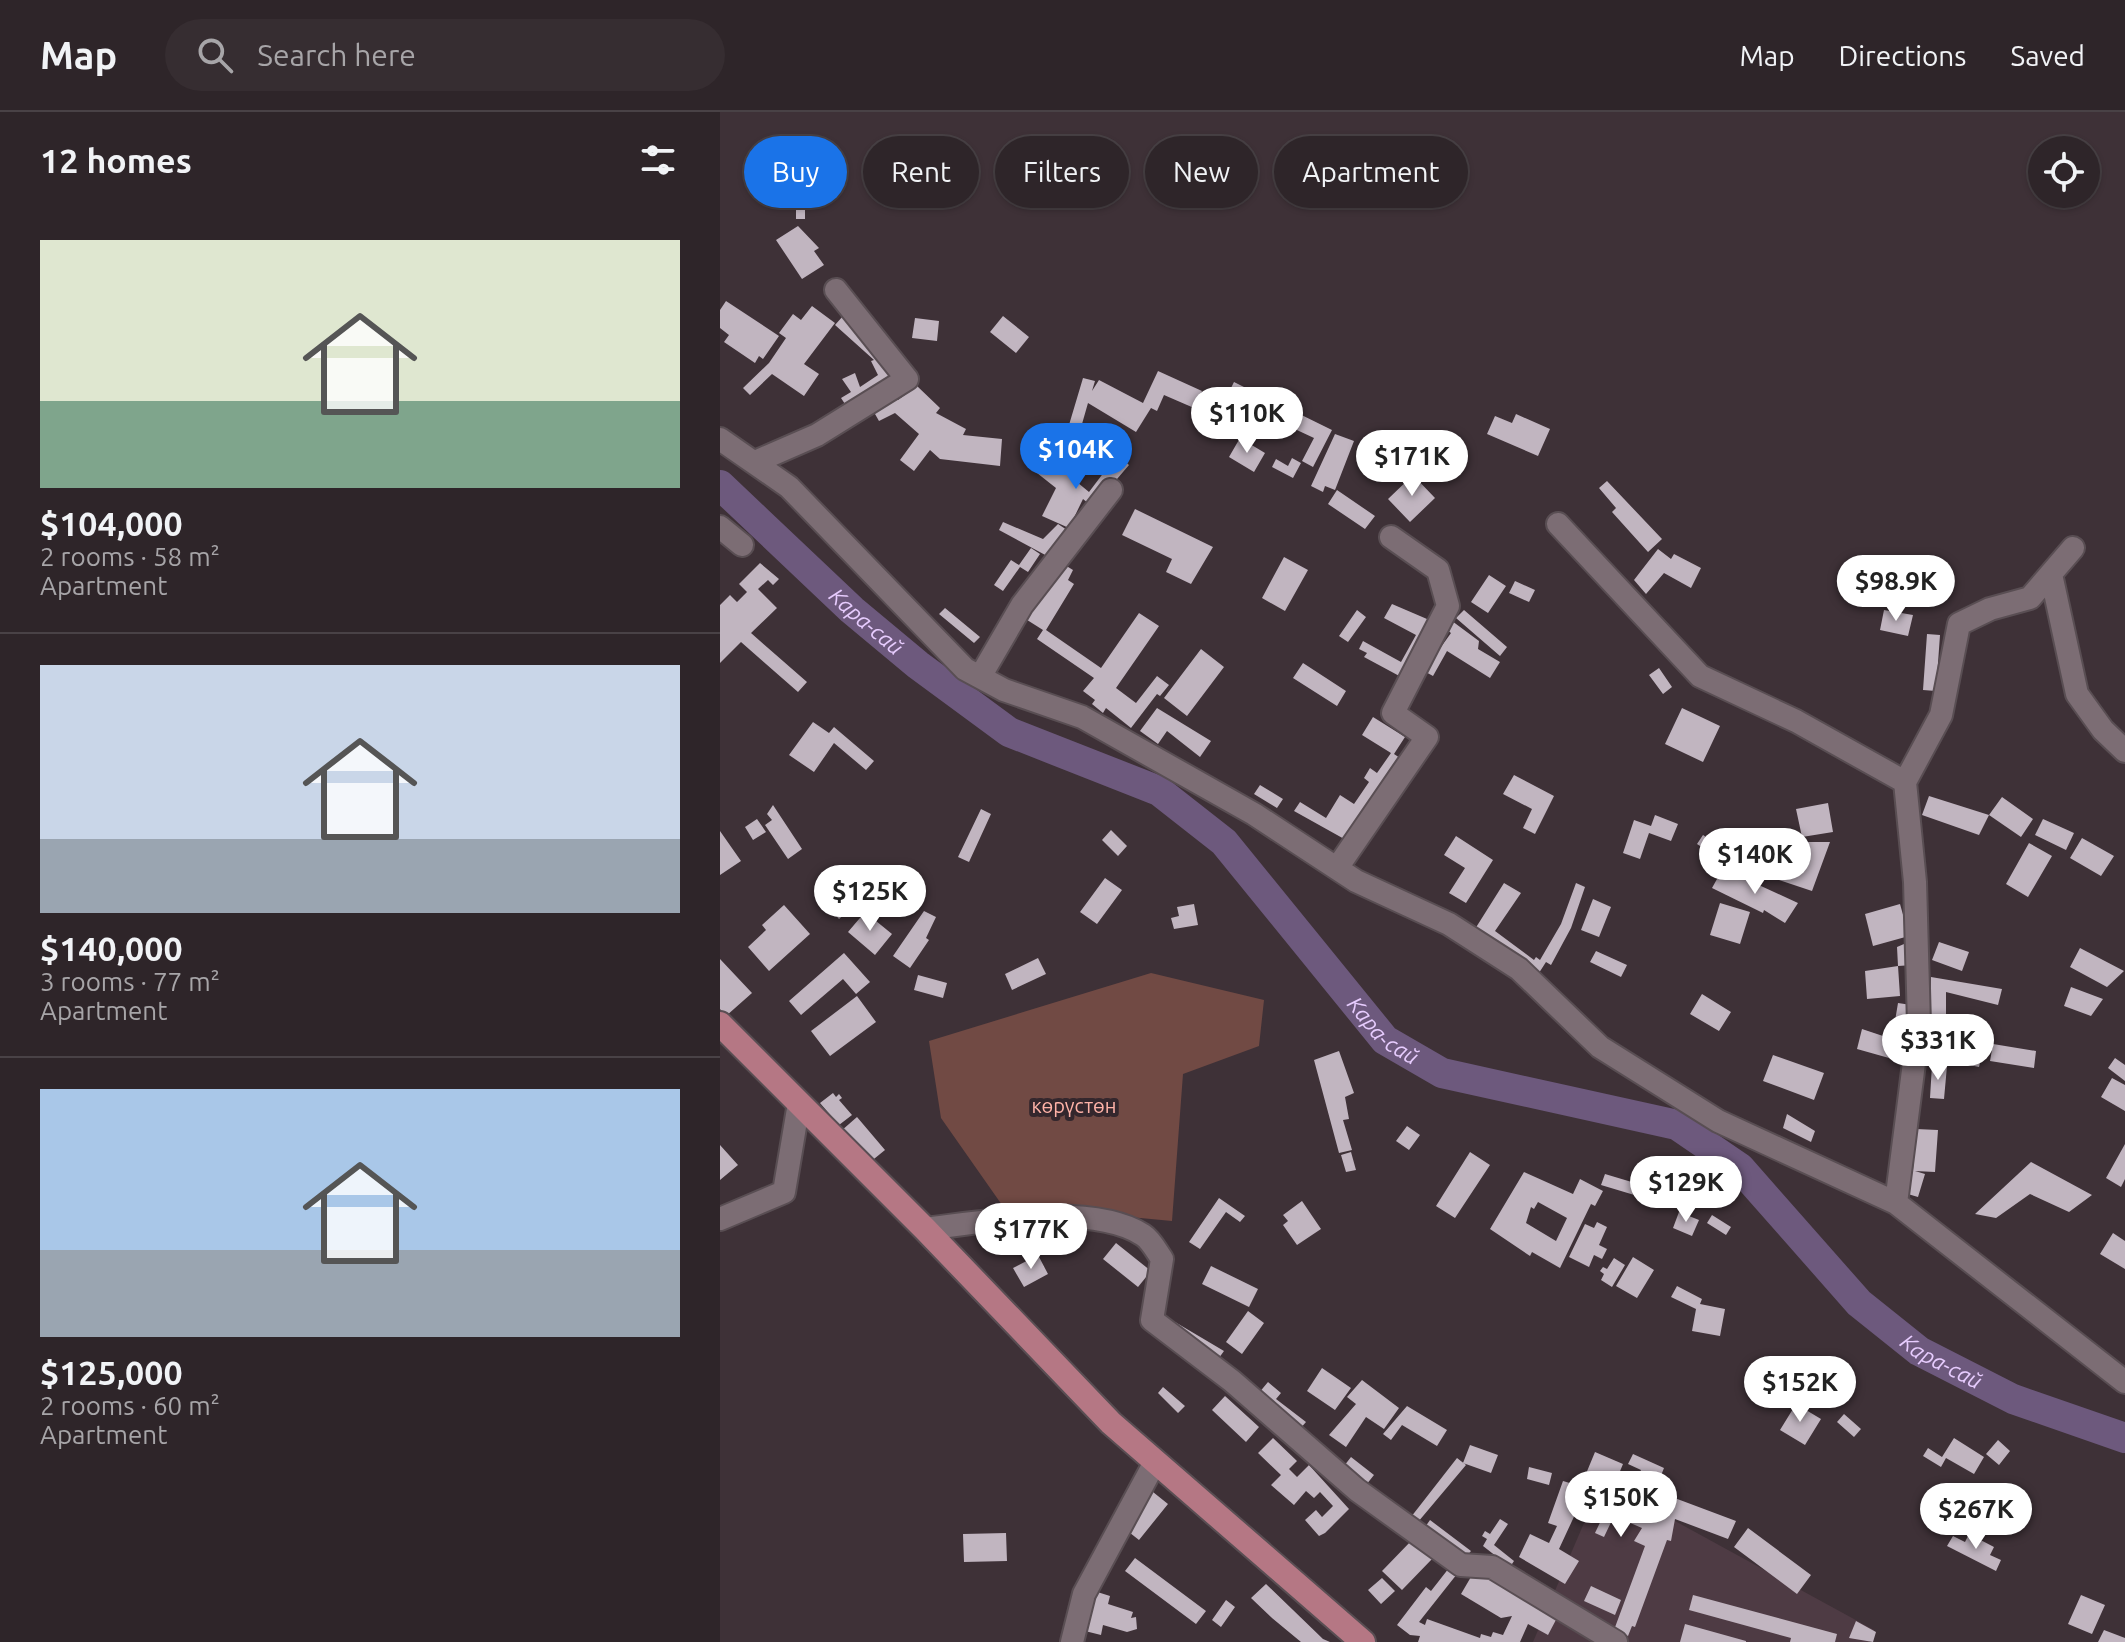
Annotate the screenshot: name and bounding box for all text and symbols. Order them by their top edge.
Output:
search box [165,19,725,91]
icon: search [193,33,237,77]
text: Map [40,34,117,76]
text: Search here [257,38,416,72]
text: Map [1739,40,1795,71]
text: Directions [1839,40,1966,71]
text: Saved [2010,40,2085,71]
chip: Buy [744,136,847,208]
chip: Rent [863,136,979,208]
chip: Filters [995,136,1129,208]
chip: New [1145,136,1258,208]
chip: Apartment [1274,136,1468,208]
map controls [2028,136,2100,208]
button: locate [2028,136,2100,208]
icon: filters [636,138,680,182]
text: 12 homes [40,141,192,179]
icon: home [288,292,432,436]
pin: $110K [1191,387,1303,455]
text: $110K [1209,398,1285,427]
pin: $104K [1020,423,1132,491]
pin: $171K [1356,430,1468,498]
text: $104K [1038,434,1114,463]
text: $171K [1374,441,1450,470]
text: $104,000 [40,504,183,542]
text: 2 rooms · 58 m² [40,542,220,571]
pin: $98.9K [1831,555,1961,623]
text: $98.9K [1855,566,1937,595]
text: Apartment [40,571,167,600]
water label: Кара-сай [825,583,909,659]
icon: home [288,717,432,861]
pin: $140K [1699,828,1811,896]
text: $140K [1717,839,1793,868]
pin: $125K [814,865,926,933]
text: $125K [832,876,908,905]
text: $140,000 [40,929,183,967]
text: 3 rooms · 77 m² [40,967,220,996]
water label: Кара-сай [1343,991,1423,1069]
text: Apartment [40,996,167,1025]
pin: $331K [1882,1014,1994,1082]
text: $331K [1900,1025,1976,1054]
park label: көрүстөн [1032,1094,1116,1117]
icon: home [288,1141,432,1285]
pin: $129K [1630,1156,1742,1224]
text: $129K [1648,1167,1724,1196]
pin: $177K [975,1203,1087,1271]
text: $177K [993,1214,1069,1243]
water label: Кара-сай [1896,1328,1987,1393]
text: $125,000 [40,1353,183,1391]
pin: $152K [1744,1356,1856,1424]
text: $152K [1762,1367,1838,1396]
text: 2 rooms · 60 m² [40,1391,220,1420]
text: Apartment [40,1420,167,1449]
pin: $150K [1565,1471,1677,1539]
text: $150K [1583,1482,1659,1511]
pin: $267K [1920,1483,2032,1551]
text: $267K [1938,1494,2014,1523]

